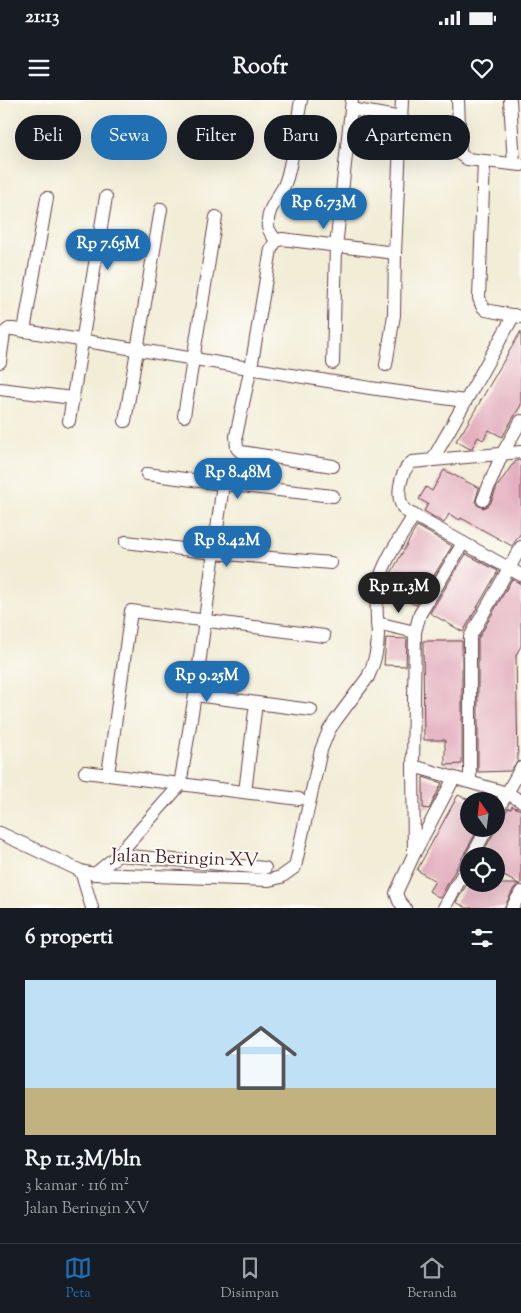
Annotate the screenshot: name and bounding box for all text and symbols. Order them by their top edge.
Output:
text: 21:13 [25,4,59,31]
text: Roofr [233,52,288,84]
icon: menu [25,54,53,82]
icon: heart [468,54,496,82]
chip: Beli [15,115,81,160]
chip: Sewa [91,115,167,160]
chip: Filter [177,115,254,160]
chip: Baru [264,115,337,160]
chip: Apartemen [347,115,470,160]
pin: Rp 6.73M [272,188,376,230]
text: Rp 6.73M [292,192,356,215]
pin: Rp 7.65M [56,228,160,271]
text: Rp 7.65M [77,233,139,256]
pin: Rp 8.48M [186,458,290,500]
text: Rp 8.48M [205,462,271,485]
pin: Rp 8.42M [175,526,279,568]
text: Rp 8.42M [194,530,260,553]
pin: Rp 11.3M [347,572,451,614]
text: Rp 11.3M [369,576,429,599]
pin: Rp 9.25M [155,660,259,703]
text: Rp 9.25M [175,665,239,688]
north arrow [460,792,505,838]
map controls [460,792,505,892]
street label: Jalan Beringin XV [110,843,259,875]
button: locate [460,847,505,892]
text: 6 properti [25,923,113,953]
icon: filters [468,924,496,952]
icon: home [216,1013,306,1103]
text: Rp 11.3M/bln [25,1145,142,1175]
text: 3 kamar · 116 m² [25,1175,129,1198]
text: Jalan Beringin XV [25,1198,149,1221]
tab: Peta [64,1254,92,1304]
tab: Disimpan [220,1254,279,1304]
tab: Beranda [407,1254,457,1304]

